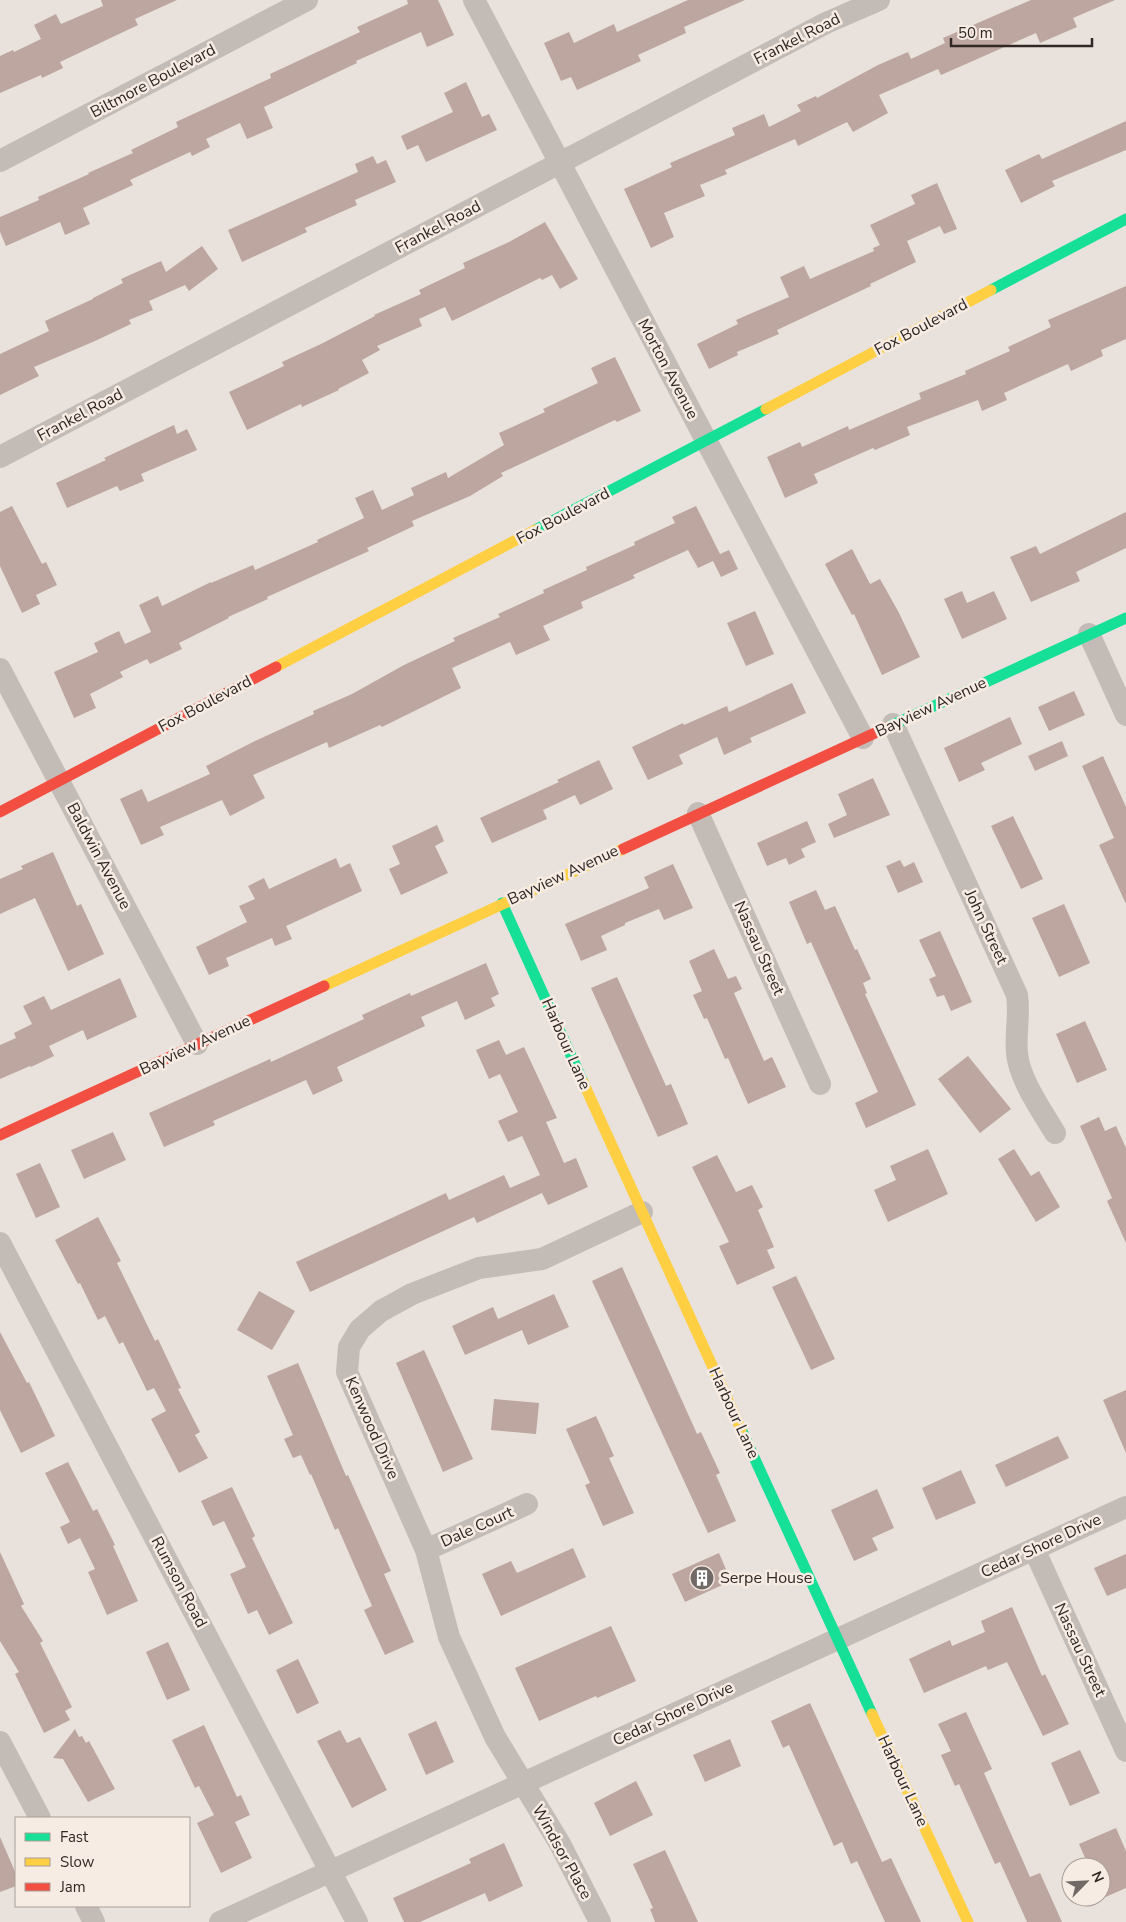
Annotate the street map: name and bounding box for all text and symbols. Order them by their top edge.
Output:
street label: Frankel Road [750,8,844,70]
scale bar [951,15,1092,47]
text: 50 m [958,23,993,43]
street label: Biltmore Boulevard [87,39,219,123]
street label: Frankel Road [391,195,485,259]
street label: Fox Boulevard [870,293,972,361]
street label: Morton Avenue [632,315,704,423]
street label: Frankel Road [33,383,127,447]
street label: Fox Boulevard [512,482,614,550]
street label: Fox Boulevard [154,670,256,738]
street label: Bayview Avenue [872,672,990,742]
street label: Baldwin Avenue [62,799,136,913]
street label: Bayview Avenue [504,840,622,910]
street label: John Street [959,885,1013,968]
street label: Nassau Street [728,897,790,999]
street label: Harbour Lane [536,995,596,1093]
street label: Bayview Avenue [136,1010,254,1080]
street label: Harbour Lane [703,1364,765,1462]
street label: Kenwood Drive [340,1373,404,1483]
street label: Dale Court [437,1501,517,1553]
street label: Cedar Shore Drive [977,1508,1105,1584]
street label: Rumson Road [146,1533,212,1631]
building icon: Serpe House [689,1565,715,1591]
place label: Serpe House [720,1567,812,1589]
street label: Nassau Street [1049,1600,1111,1701]
street label: Cedar Shore Drive [609,1676,737,1752]
street label: Harbour Lane [872,1732,934,1830]
street label: Windsor Place [527,1801,597,1903]
legend [15,1817,190,1907]
text: Fast [60,1827,89,1847]
text: Slow [60,1852,95,1872]
north arrow [1061,1857,1111,1907]
text: N [1087,1868,1108,1886]
text: Jam [59,1877,86,1897]

